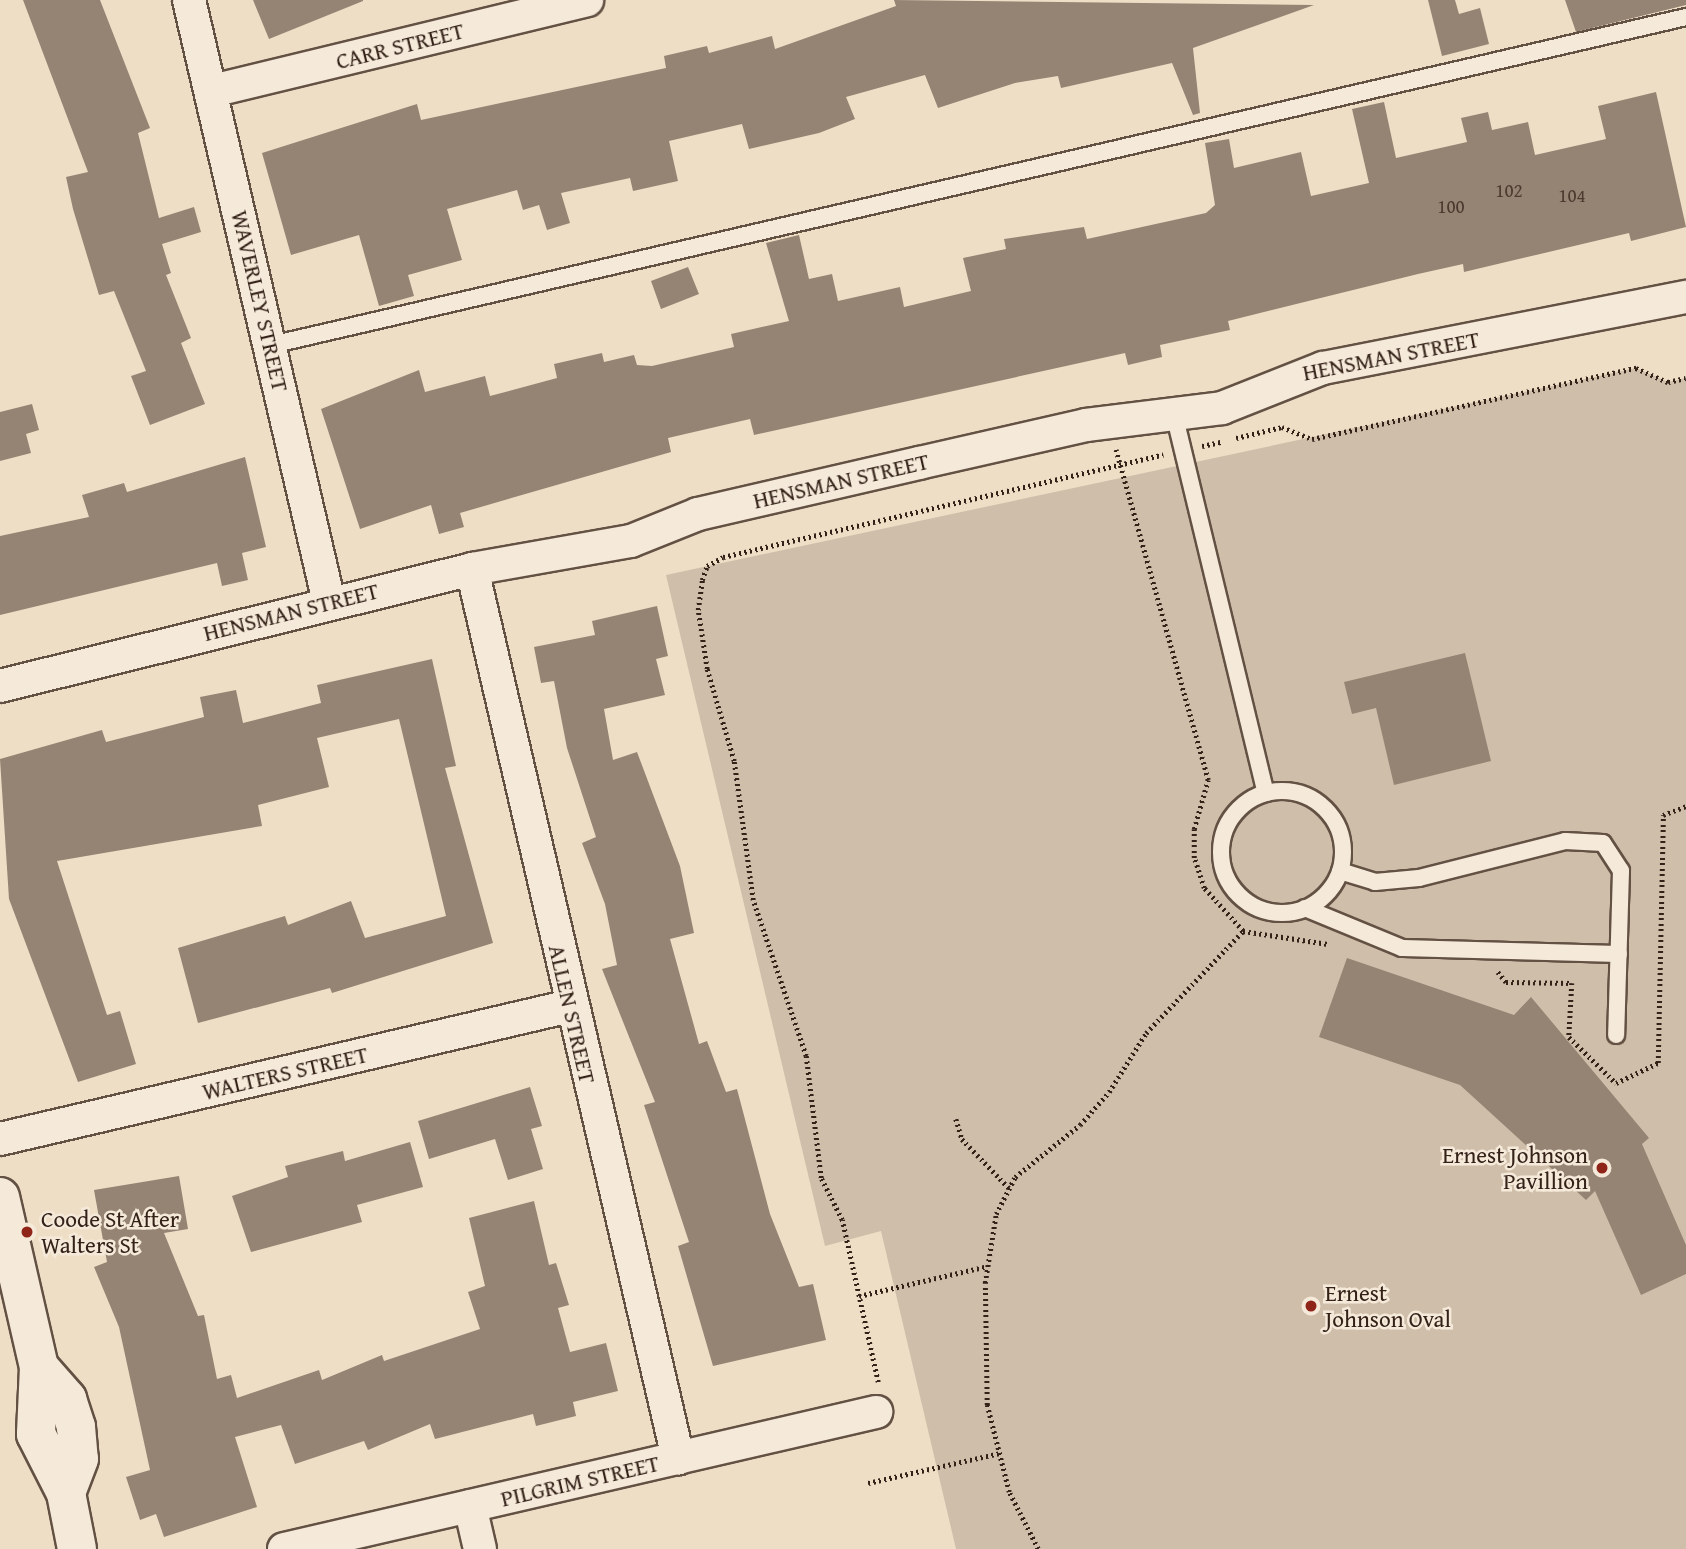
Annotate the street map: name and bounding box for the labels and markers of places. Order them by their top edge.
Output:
place label: Ernest Johnson Pavillion [1442,1141,1588,1195]
marker: Ernest Johnson Pavillion [1594,1160,1610,1176]
place label: Coode St After Walters St [41,1205,179,1259]
marker: Coode St After Walters St [19,1224,35,1240]
place label: Ernest Johnson Oval [1325,1279,1451,1333]
marker: Ernest Johnson Oval [1303,1298,1319,1314]

